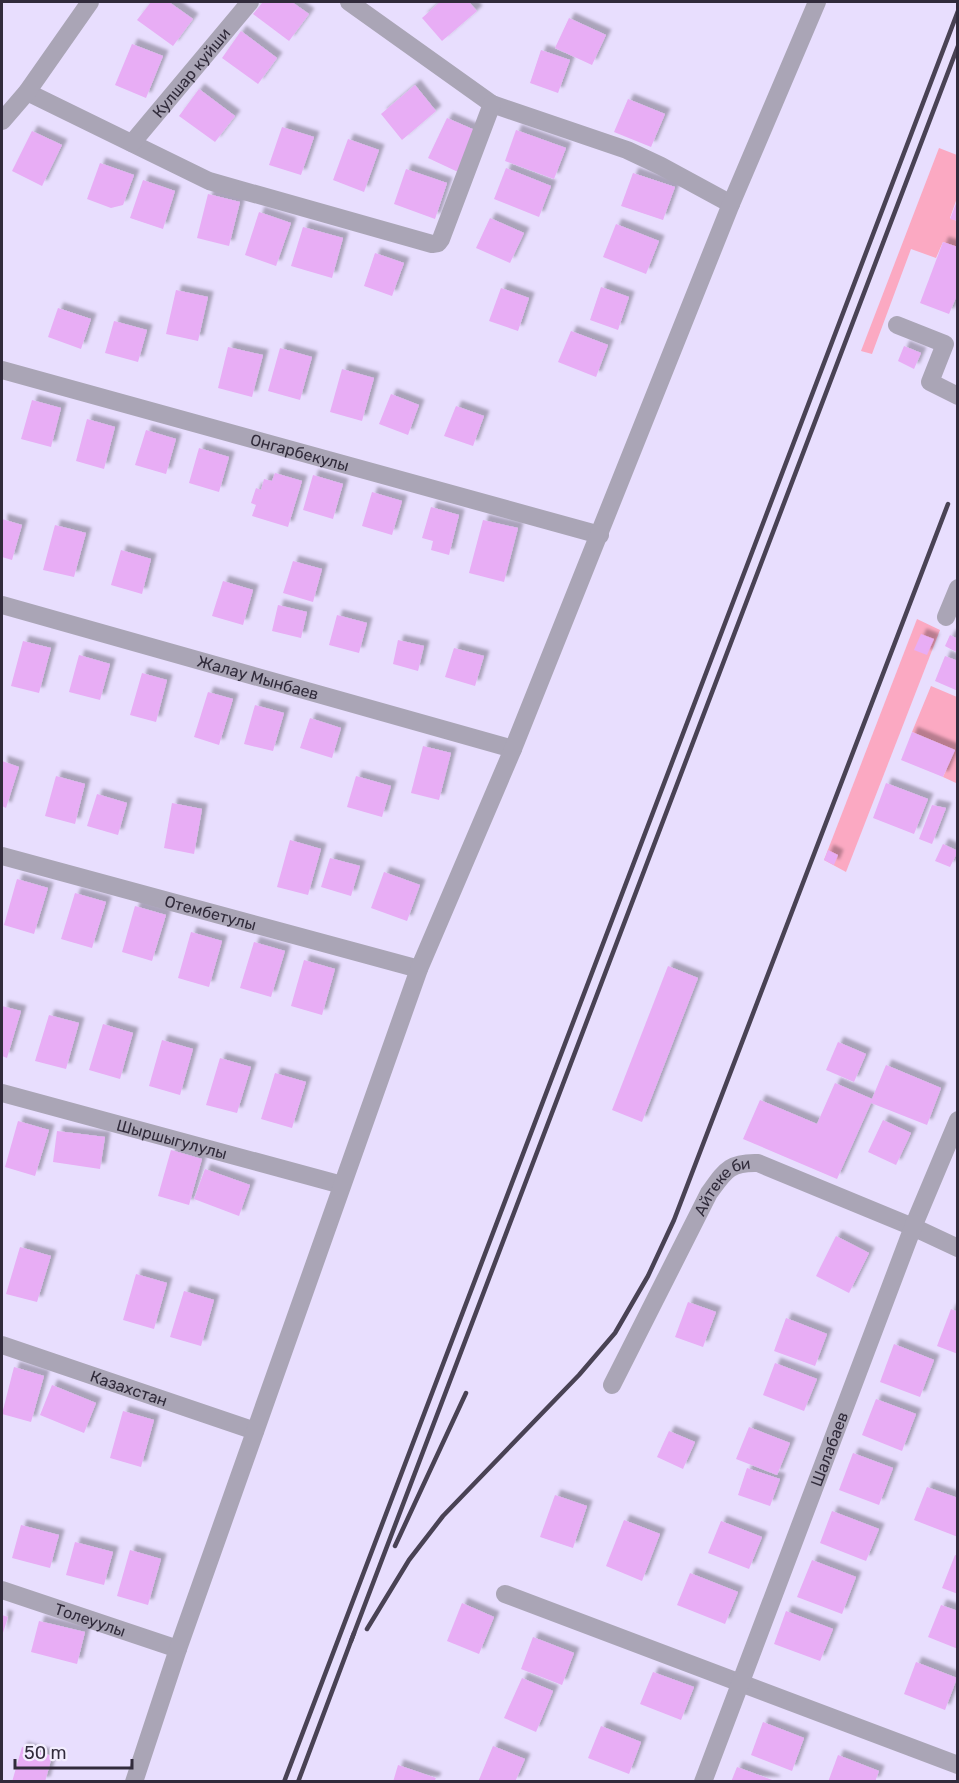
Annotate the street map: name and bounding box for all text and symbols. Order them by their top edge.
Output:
street label: Кулшар куйши [148,24,234,121]
street label: Онгарбекулы [248,430,351,475]
street label: Жалау Мынбаев [195,651,321,703]
street label: Отембетулы [162,891,258,934]
street label: Шыршыгулулы [115,1115,229,1163]
street label: Айтеке би [690,1153,751,1219]
street label: Казахстан [88,1366,170,1410]
street label: Шалабаев [806,1409,852,1489]
street label: Толеуулы [52,1599,128,1640]
scale bar [15,1732,132,1770]
text: 50 m [24,1742,67,1764]

